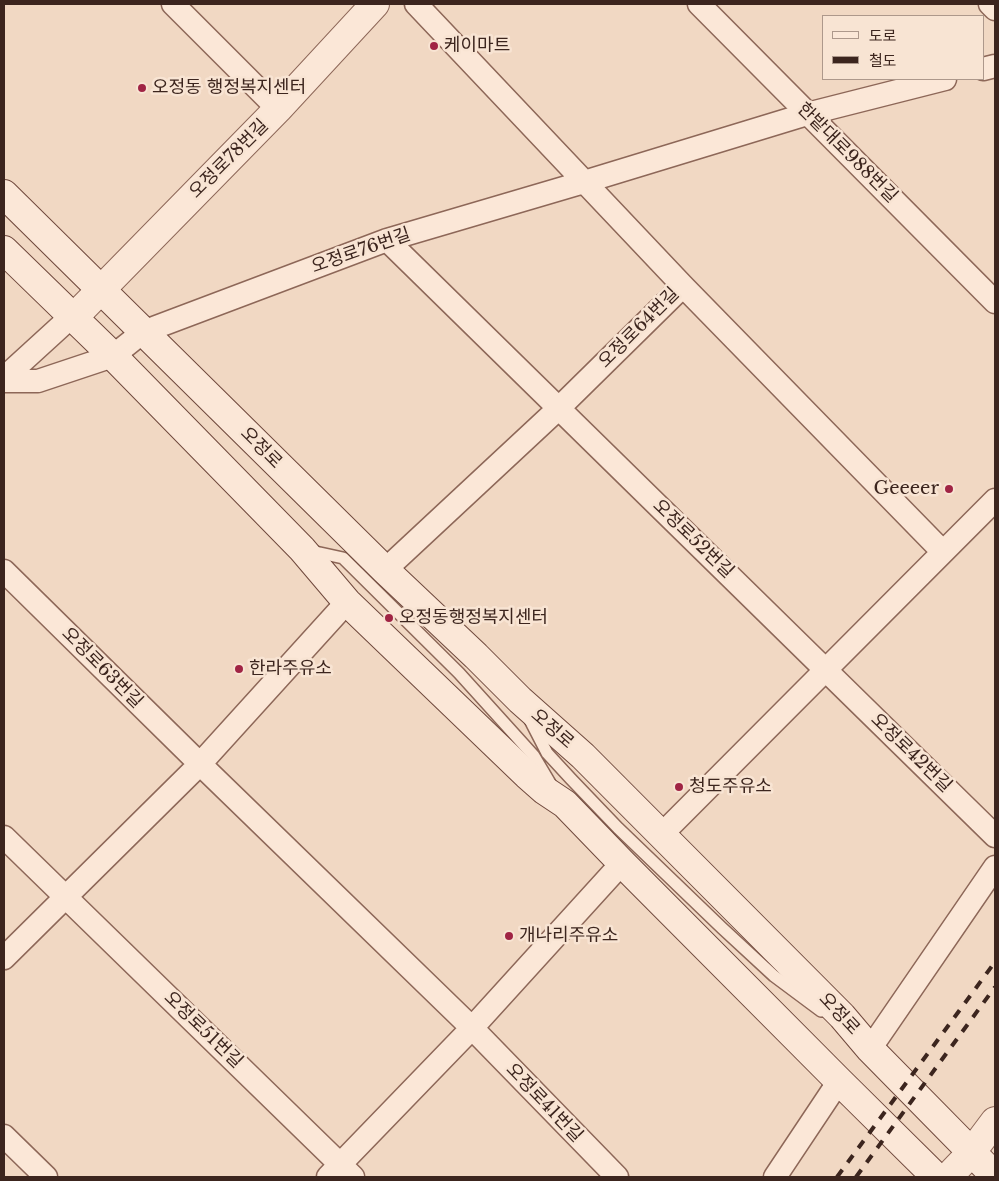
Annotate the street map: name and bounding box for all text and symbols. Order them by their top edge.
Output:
legend [822,15,984,80]
text: 도로 [869,26,897,45]
place label: 케이마트 [444,35,510,57]
marker: 케이마트 [428,40,440,52]
text: 철도 [869,51,897,70]
place label: 오정동 행정복지센터 [152,77,306,99]
marker: 오정동 행정복지센터 [136,82,148,94]
street label: 한밭대로988번길 [792,98,902,208]
street label: 오정로78번길 [185,115,273,203]
street label: 오정로76번길 [309,224,413,278]
street label: 오정로64번길 [594,283,684,373]
street label: 오정로 [236,423,286,473]
place label: Geeeer [873,478,939,500]
marker: Geeeer [943,483,955,495]
street label: 오정로52번길 [648,495,738,583]
place label: 오정동행정복지센터 [399,607,548,629]
marker: 오정동행정복지센터 [383,612,395,624]
street label: 오정로63번길 [57,623,147,713]
place label: 한라주유소 [249,658,332,680]
marker: 한라주유소 [233,663,245,675]
street label: 오정로 [526,705,578,753]
street label: 오정로42번길 [866,709,956,797]
place label: 청도주유소 [689,776,772,798]
marker: 청도주유소 [673,781,685,793]
place label: 개나리주유소 [519,925,618,947]
marker: 개나리주유소 [503,930,515,942]
street label: 오정로51번길 [159,987,247,1073]
street label: 오정로 [814,988,864,1040]
street label: 오정로41번길 [501,1059,587,1147]

